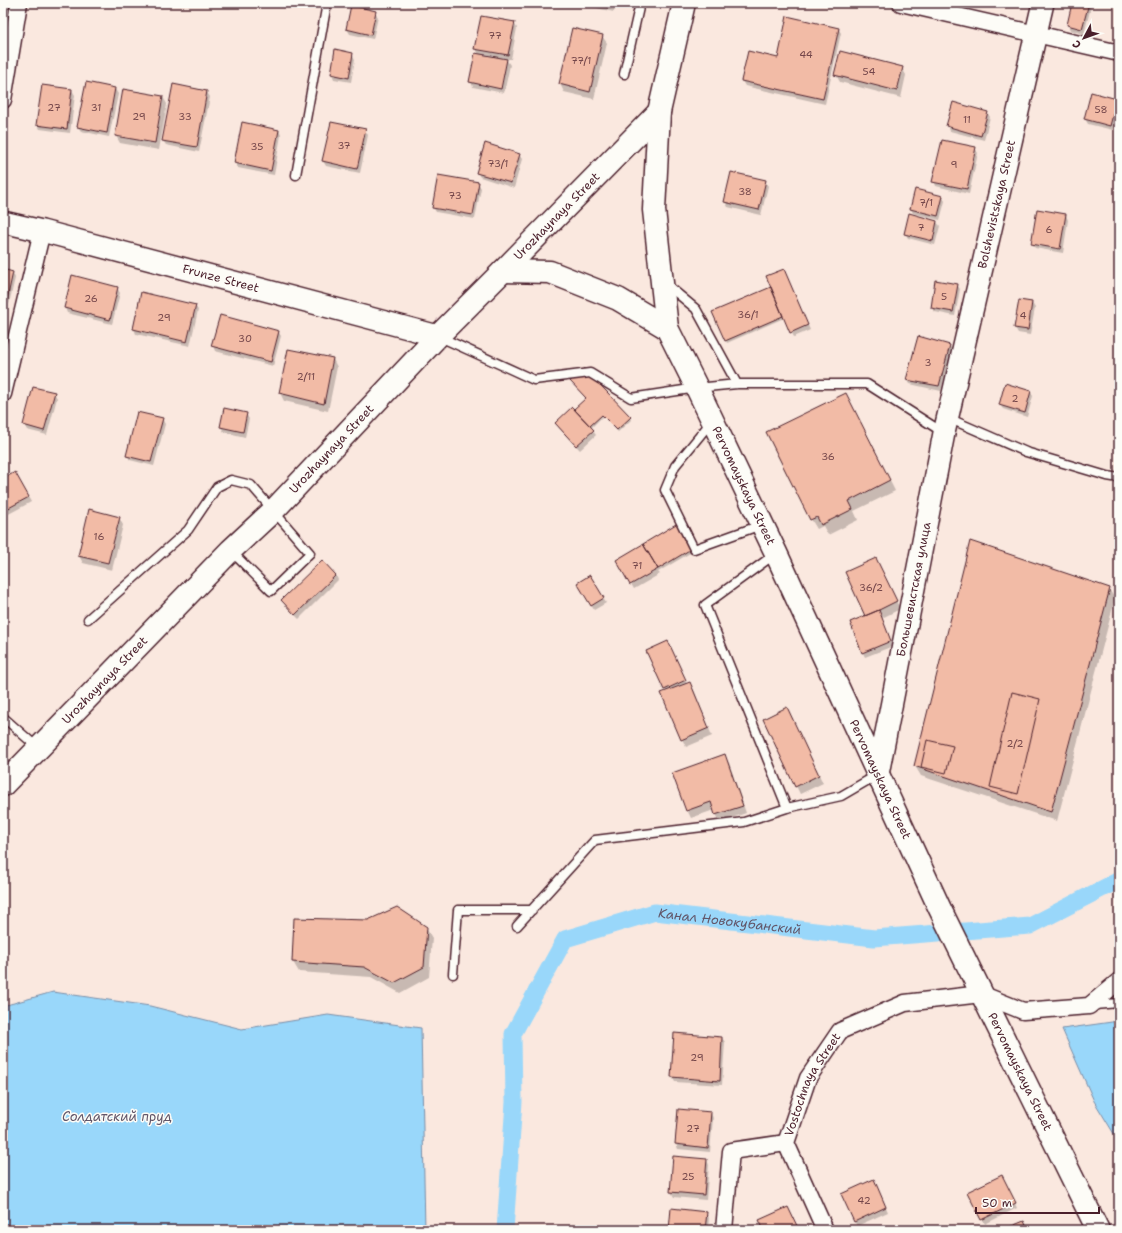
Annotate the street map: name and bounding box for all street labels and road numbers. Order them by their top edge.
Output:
street label: Bolshevistskaya Street [974,139,1019,270]
street label: Urozhaynaya Street [510,169,603,263]
street label: Frunze Street [181,261,261,296]
street label: Urozhaynaya Street [286,401,377,497]
street label: Pervomayskaya Street [708,424,779,548]
street label: Большевистская улица [893,520,935,658]
street label: Urozhaynaya Street [58,633,151,728]
street label: Pervomayskaya Street [846,717,915,842]
street label: Pervomayskaya Street [984,1010,1056,1134]
street label: Vostochnaya Street [781,1030,844,1138]

